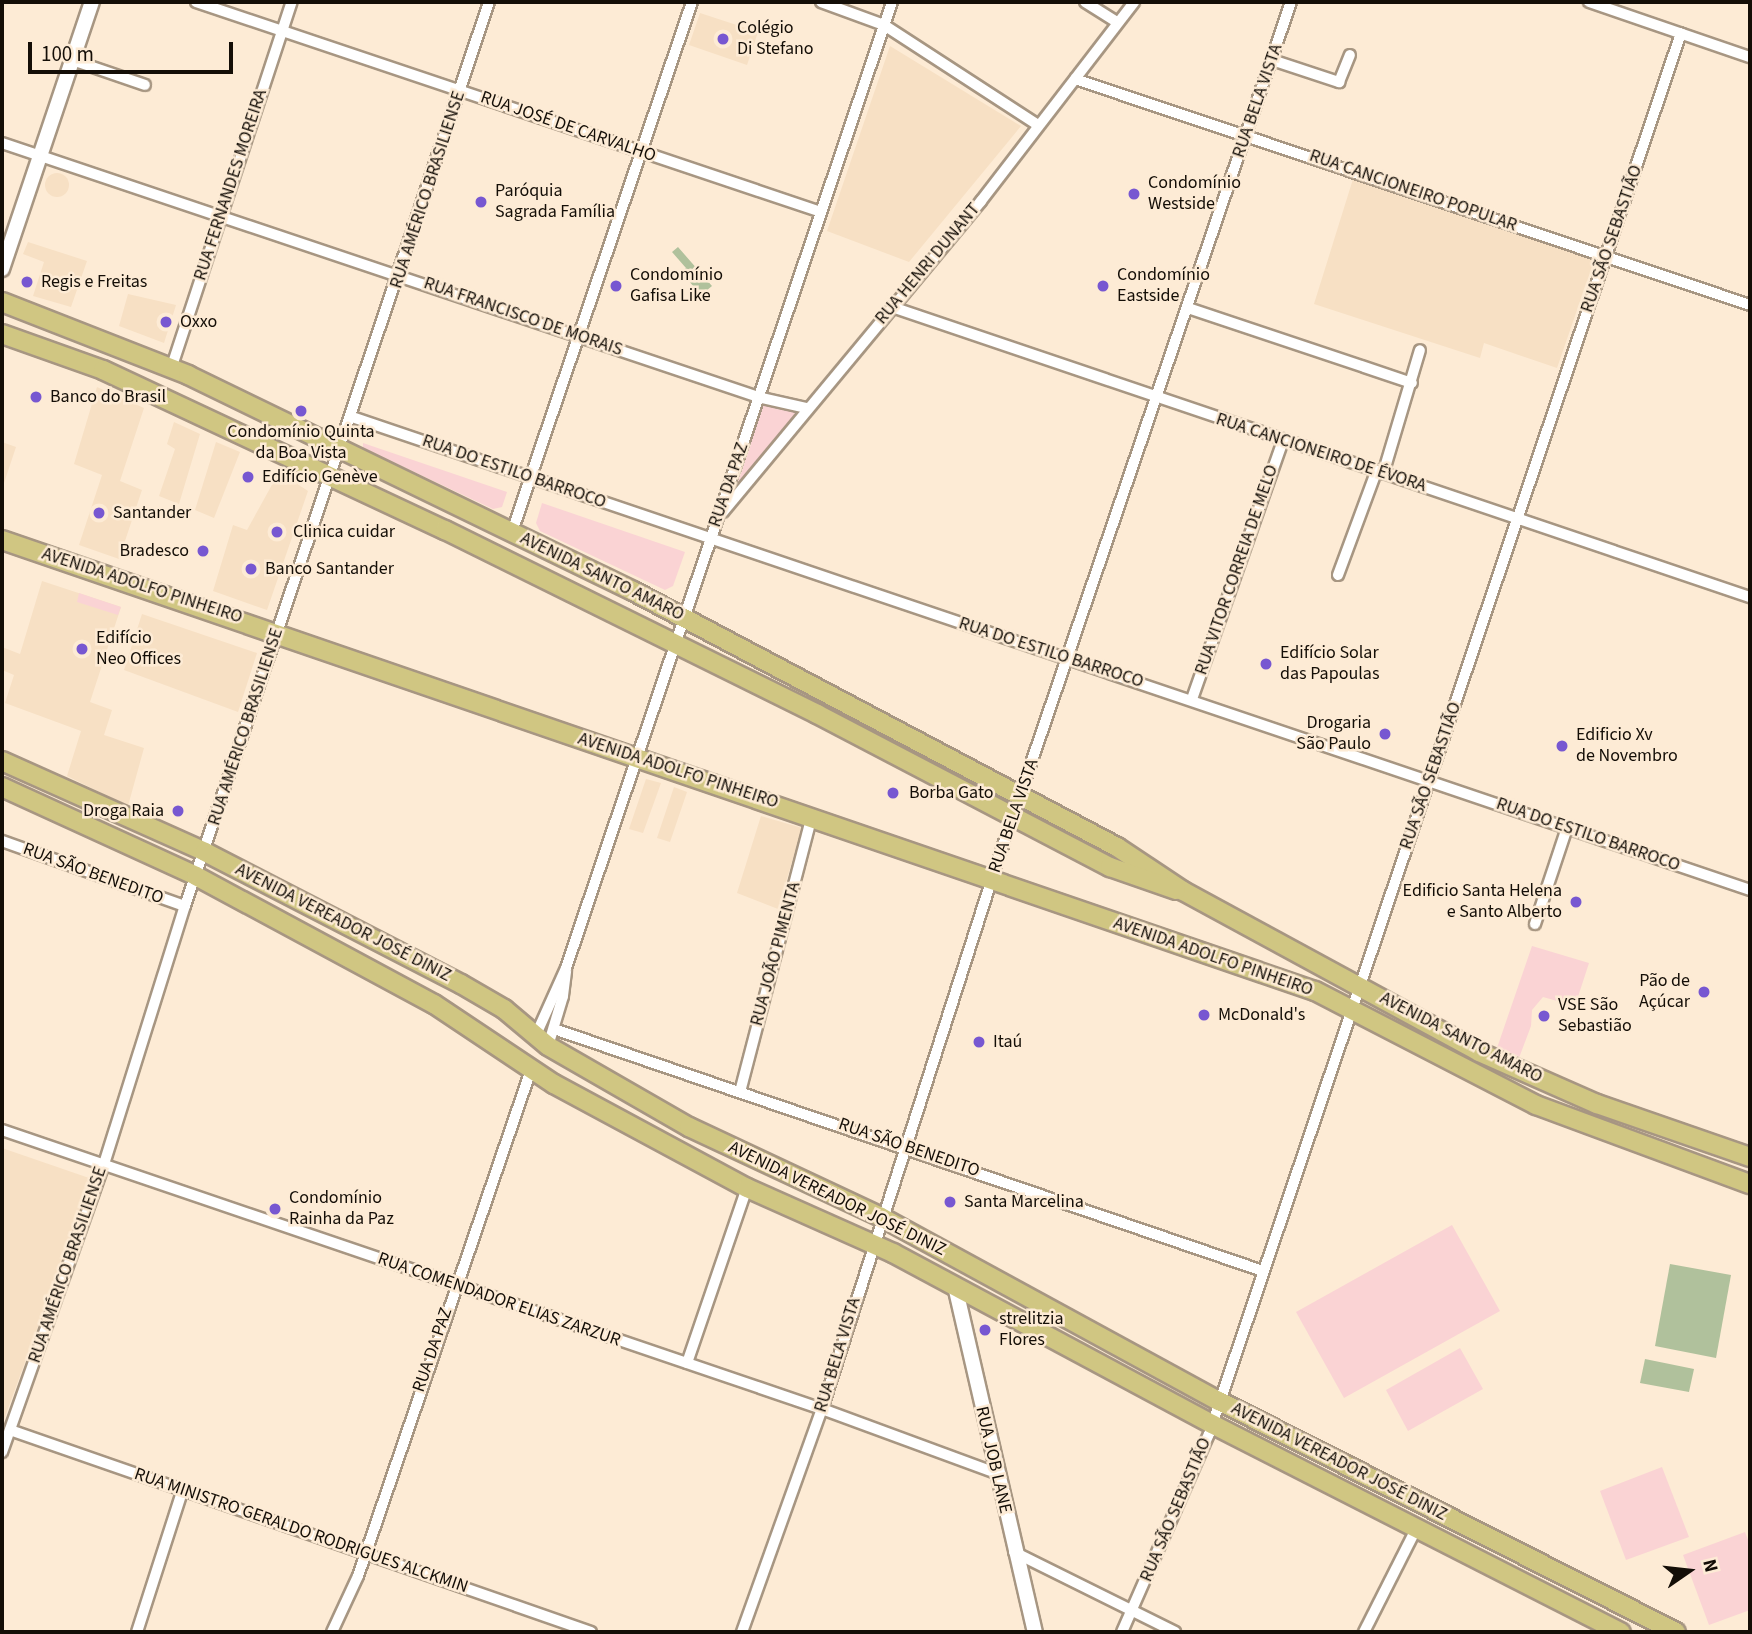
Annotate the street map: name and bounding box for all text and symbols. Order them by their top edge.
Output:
place label: Colégio Di Stefano [737,18,814,60]
scale bar [32,28,236,72]
marker: Colégio Di Stefano [715,31,731,47]
text: 100 m [41,39,94,69]
street label: RUA BELA VISTA [1228,41,1288,161]
street label: RUA FERNANDES MOREIRA [190,87,272,283]
street label: RUA JOSÉ DE CARVALHO [478,87,658,167]
street label: RUA AMÉRICO BRASILIENSE [386,89,470,291]
street label: RUA CANCIONEIRO POPULAR [1306,145,1520,237]
street label: RUA SÃO SEBASTIÃO [1577,163,1647,315]
place label: Condomínio Westside [1148,173,1241,216]
place label: Paróquia Sagrada Família [495,181,615,224]
marker: Condomínio Westside [1126,186,1142,202]
marker: Paróquia Sagrada Família [473,194,489,210]
street label: RUA HENRI DUNANT [871,199,985,329]
place label: Condomínio Gafisa Like [630,265,723,308]
place label: Condomínio Eastside [1117,265,1210,308]
place label: Regis e Freitas [41,271,147,293]
street label: RUA FRANCISCO DE MORAIS [421,273,625,361]
marker: Regis e Freitas [19,274,35,290]
marker: Condomínio Gafisa Like [608,278,624,294]
marker: Condomínio Eastside [1095,278,1111,294]
place label: Oxxo [180,311,217,333]
marker: Oxxo [158,314,174,330]
place label: Banco do Brasil [50,386,166,408]
marker: Banco do Brasil [28,389,44,405]
marker: Condomínio Quinta da Boa Vista [293,403,309,419]
street label: RUA CANCIONEIRO DE ÉVORA [1213,409,1429,497]
place label: Condomínio Quinta da Boa Vista [227,422,375,464]
street label: RUA DO ESTILO BARROCO [419,430,609,514]
street label: RUA DA PAZ [704,440,754,530]
street label: RUA VITOR CORREIA DE MELO [1191,462,1283,678]
place label: Edifício Genève [262,466,378,488]
marker: Edifício Genève [240,469,256,485]
place label: Santander [113,502,191,524]
marker: Santander [91,505,107,521]
place label: Clinica cuidar [293,521,395,543]
marker: Clinica cuidar [267,522,287,542]
street label: AVENIDA SANTO AMARO [517,528,687,626]
place label: Bradesco [119,540,189,562]
street label: AVENIDA ADOLFO PINHEIRO [39,543,245,629]
marker: Bradesco [195,543,211,559]
place label: Banco Santander [265,558,394,580]
marker: Banco Santander [243,561,259,577]
street label: RUA DO ESTILO BARROCO [956,613,1146,693]
street label: RUA AMÉRICO BRASILIENSE [204,626,288,828]
place label: Edifício Neo Offices [96,628,181,670]
marker: Edifício Neo Offices [74,641,90,657]
place label: Edifício Solar das Papoulas [1280,643,1379,686]
marker: Edifício Solar das Papoulas [1258,656,1274,672]
street label: RUA SÃO SEBASTIÃO [1396,700,1466,852]
place label: Drogaria São Paulo [1296,713,1371,756]
place label: Edificio Xv de Novembro [1576,725,1678,768]
marker: Drogaria São Paulo [1377,726,1393,742]
street label: AVENIDA ADOLFO PINHEIRO [575,728,781,814]
marker: Edificio Xv de Novembro [1554,738,1570,754]
street label: RUA BELA VISTA [984,756,1044,876]
place label: Borba Gato [909,782,993,804]
marker: Borba Gato [883,783,903,803]
street label: RUA DO ESTILO BARROCO [1493,793,1683,877]
place label: Droga Raia [83,800,164,822]
marker: Droga Raia [170,803,186,819]
street label: RUA SÃO BENEDITO [20,839,166,909]
street label: AVENIDA VEREADOR JOSÉ DINIZ [232,859,454,987]
street label: RUA JOÃO PIMENTA [746,880,806,1028]
place label: Edificio Santa Helena e Santo Alberto [1403,881,1562,924]
marker: Edificio Santa Helena e Santo Alberto [1568,894,1584,910]
street label: AVENIDA ADOLFO PINHEIRO [1110,913,1316,1001]
place label: Pão de Açúcar [1639,971,1690,1014]
marker: Pão de Açúcar [1696,984,1712,1000]
street label: AVENIDA SANTO AMARO [1376,988,1546,1088]
place label: VSE São Sebastião [1558,995,1632,1038]
place label: McDonald's [1218,1004,1305,1026]
marker: McDonald's [1196,1007,1212,1023]
marker: VSE São Sebastião [1536,1008,1552,1024]
place label: Itaú [993,1031,1022,1053]
marker: Itaú [971,1034,987,1050]
street label: RUA SÃO BENEDITO [836,1114,982,1182]
street label: AVENIDA VEREADOR JOSÉ DINIZ [725,1137,949,1261]
street label: RUA AMÉRICO BRASILIENSE [24,1164,112,1366]
place label: Condomínio Rainha da Paz [289,1188,394,1230]
place label: Santa Marcelina [964,1191,1084,1213]
marker: Santa Marcelina [942,1194,958,1210]
marker: Condomínio Rainha da Paz [267,1201,283,1217]
street label: RUA COMENDADOR ELIAS ZARZUR [375,1248,623,1352]
street label: RUA BELA VISTA [810,1295,866,1415]
street label: RUA DA PAZ [408,1305,458,1395]
place label: strelitzia Flores [999,1309,1064,1352]
marker: strelitzia Flores [977,1322,993,1338]
street label: AVENIDA VEREADOR JOSÉ DINIZ [1228,1398,1450,1526]
street label: RUA JOB LANE [970,1404,1016,1516]
street label: RUA SÃO SEBASTIÃO [1136,1435,1216,1585]
street label: RUA MINISTRO GERALDO RODRIGUES ALCKMIN [131,1464,471,1598]
north arrow [1654,1536,1724,1606]
text: N [1695,1556,1724,1575]

